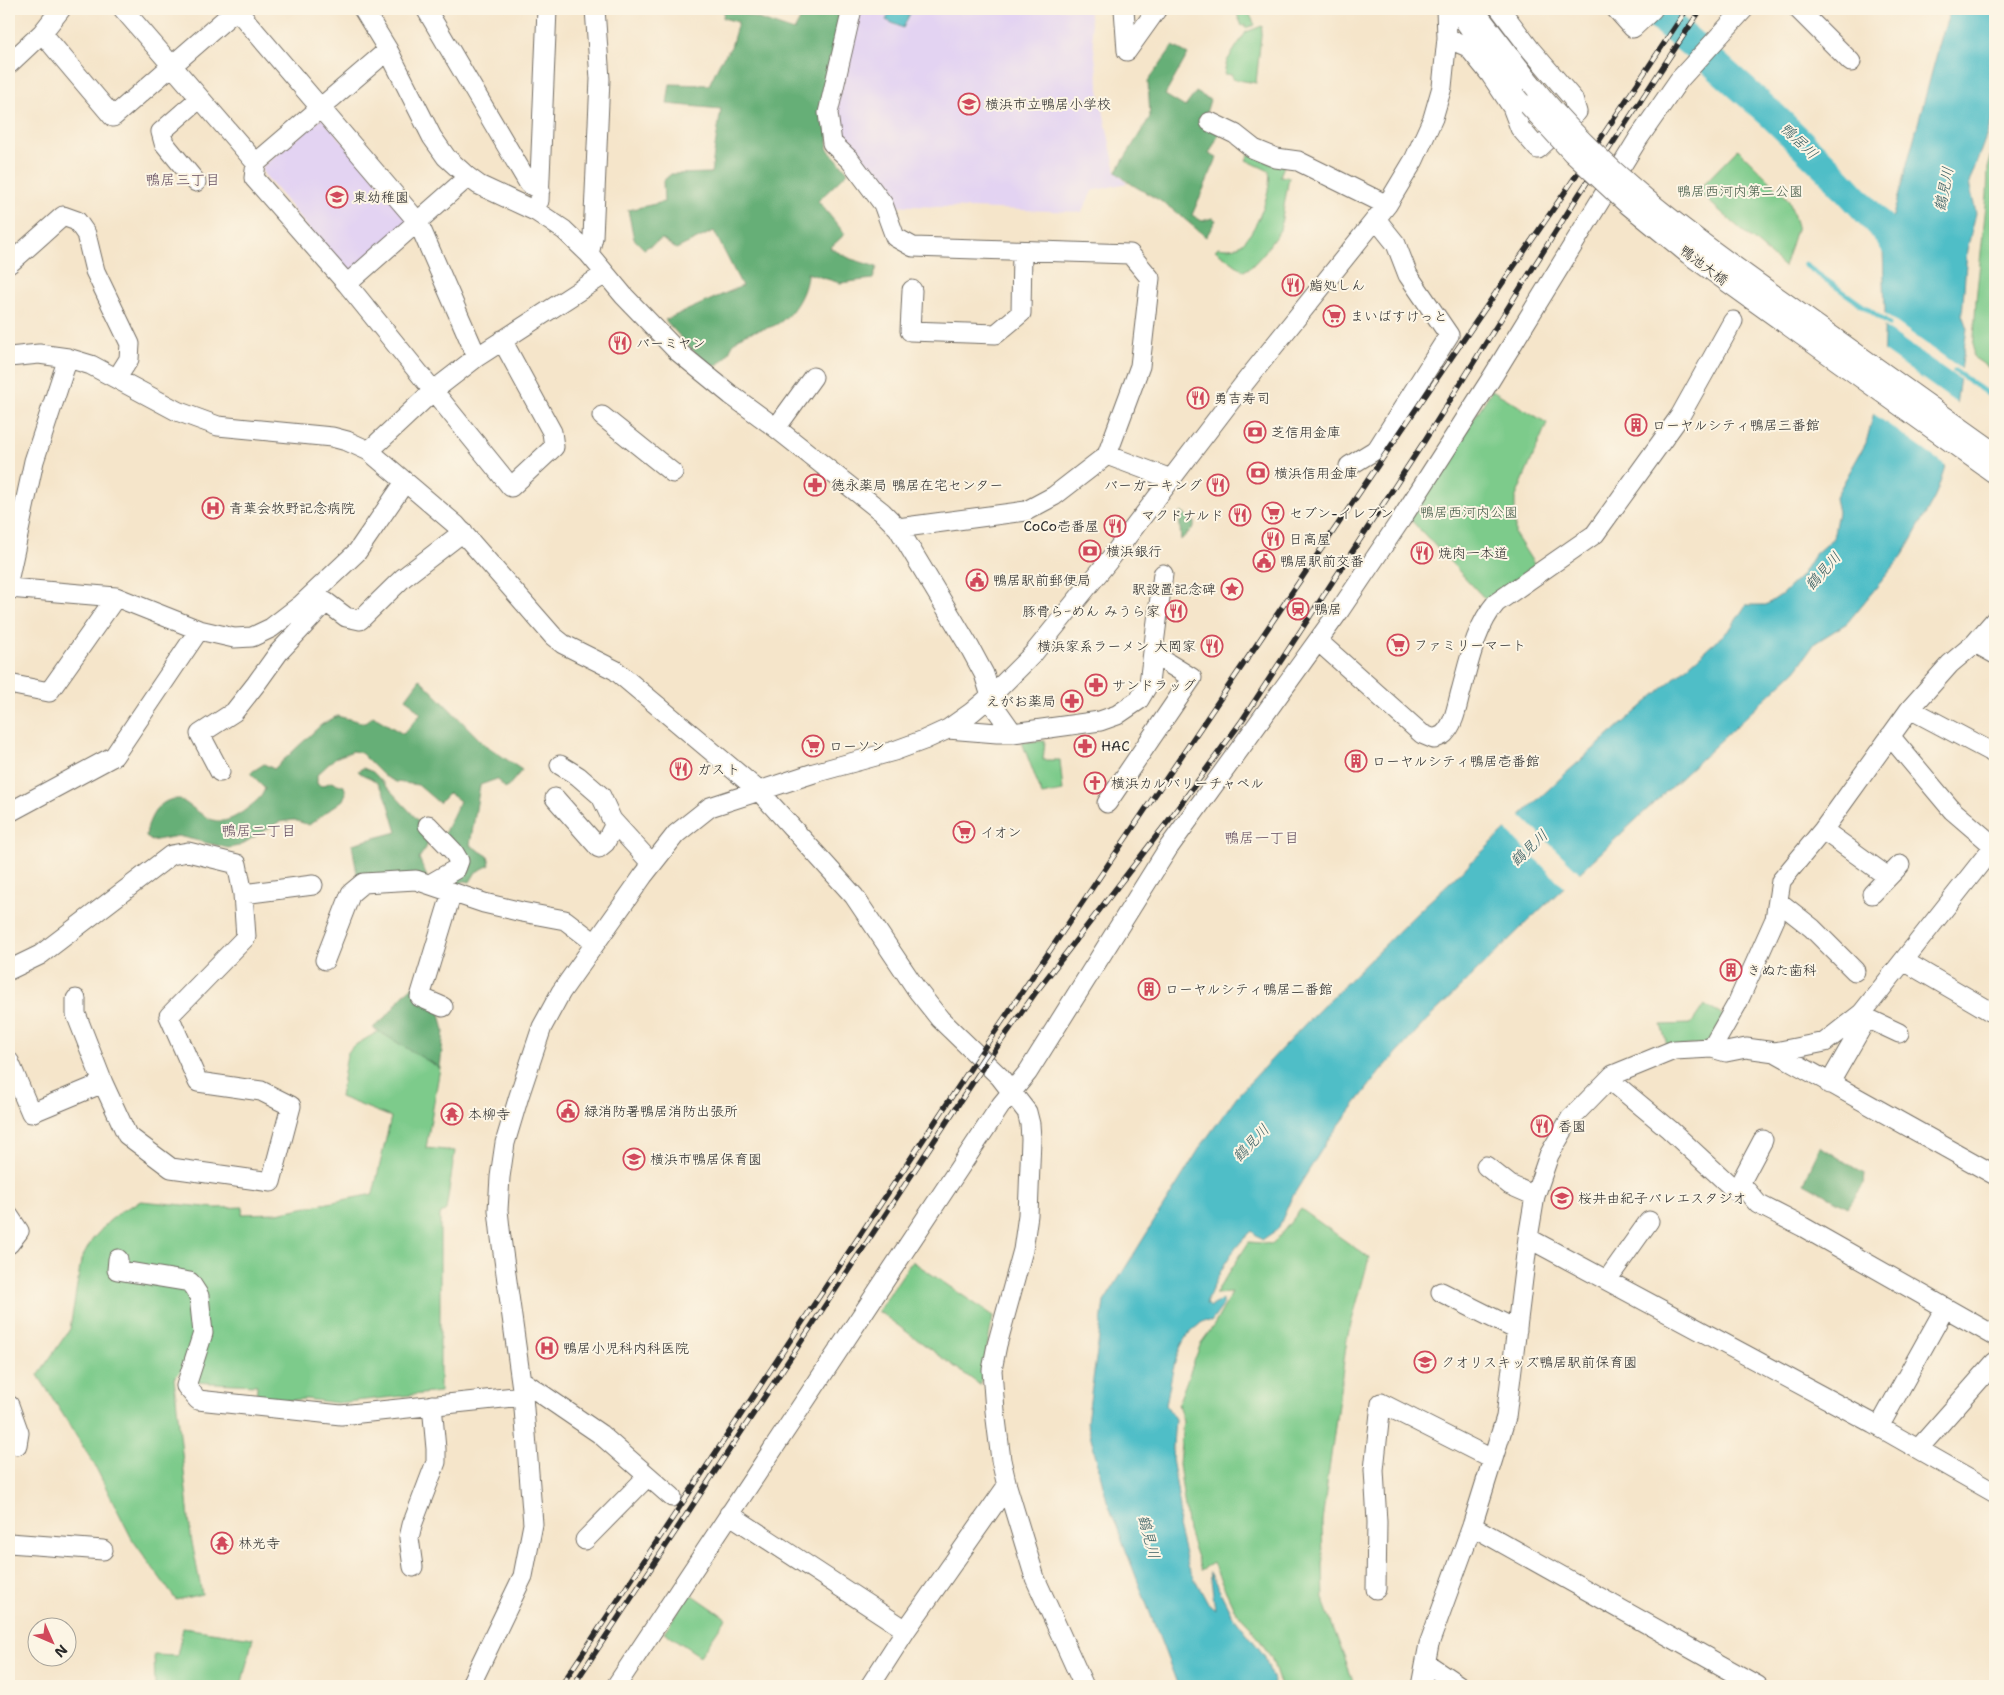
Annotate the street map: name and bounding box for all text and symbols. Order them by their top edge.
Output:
school or university icon: 横浜市立鴨居小学校 [957,92,981,116]
place label: 横浜市立鴨居小学校 [985,95,1111,113]
water label: 鴨居川 [1776,118,1822,164]
water label: 鶴見川 [1930,165,1958,213]
district label: 鴨居三丁目 [145,170,221,190]
park label: 鴨居西河内第二公園 [1677,182,1803,200]
school or university icon: 東幼稚園 [325,185,349,209]
place label: 東幼稚園 [353,188,409,206]
street label: 鴨池大橋 [1676,241,1732,289]
restaurant icon: 鮨処しん [1281,273,1305,297]
place label: 鮨処しん [1309,276,1365,294]
supermarket icon: まいばすけっと [1322,304,1346,328]
place label: まいばすけっと [1350,307,1448,325]
restaurant icon: バーミヤン [608,331,632,355]
place label: バーミヤン [636,334,706,352]
restaurant icon: 勇吉寿司 [1186,386,1210,410]
place label: 勇吉寿司 [1214,389,1270,407]
building icon: ローヤルシティ鴨居三番館 [1624,413,1648,437]
place label: ローヤルシティ鴨居三番館 [1652,416,1820,434]
bank icon: 芝信用金庫 [1243,420,1267,444]
place label: 芝信用金庫 [1271,423,1341,441]
bank icon: 横浜信用金庫 [1246,461,1270,485]
place label: 横浜信用金庫 [1274,464,1358,482]
pharmacy icon: 徳永薬局 鴨居在宅センター [803,473,827,497]
restaurant icon: バーガーキング [1206,473,1230,497]
place label: 徳永薬局 鴨居在宅センター [831,476,1003,494]
place label: バーガーキング [1104,476,1202,494]
hospital icon: 青葉会牧野記念病院 [201,496,225,520]
place label: 青葉会牧野記念病院 [229,499,355,517]
supermarket icon: セブン-イレブン [1261,501,1285,525]
restaurant icon: マクドナルド [1228,503,1252,527]
park label: 鴨居西河内公園 [1420,503,1518,521]
place label: セブン-イレブン [1289,504,1394,522]
place label: マクドナルド [1141,506,1224,524]
restaurant icon: CoCo壱番屋 [1103,514,1127,538]
place label: CoCo壱番屋 [1024,517,1099,535]
restaurant icon: 日高屋 [1261,527,1285,551]
place label: 日高屋 [1289,530,1331,548]
bank icon: 横浜銀行 [1078,539,1102,563]
restaurant icon: 焼肉一本道 [1410,541,1434,565]
place label: 横浜銀行 [1106,542,1162,560]
place label: 焼肉一本道 [1438,544,1508,562]
water label: 鶴見川 [1801,548,1845,594]
public building icon: 鴨居駅前交番 [1252,549,1276,573]
place label: 鴨居駅前交番 [1280,552,1364,570]
public building icon: 鴨居駅前郵便局 [965,568,989,592]
place label: 鴨居駅前郵便局 [993,571,1091,589]
place icon: 駅設置記念碑 [1220,577,1244,601]
place label: 駅設置記念碑 [1132,580,1216,598]
station icon: 鴨居 [1286,597,1310,621]
restaurant icon: 豚骨らｰめん みうら家 [1164,599,1188,623]
place label: 鴨居 [1314,600,1342,618]
place label: 豚骨らｰめん みうら家 [1022,602,1160,620]
supermarket icon: ファミリーマート [1386,633,1410,657]
restaurant icon: 横浜家系ラーメン 大岡家 [1200,634,1224,658]
place label: ファミリーマート [1414,636,1526,654]
place label: 横浜家系ラーメン 大岡家 [1037,637,1196,655]
pharmacy icon: サンドラッグ [1084,673,1108,697]
place label: サンドラッグ [1112,676,1196,694]
pharmacy icon: えがお薬局 [1060,689,1084,713]
place label: えがお薬局 [986,692,1056,710]
supermarket icon: ローソン [801,734,825,758]
pharmacy icon: HAC [1073,734,1097,758]
place label: ローソン [829,737,885,755]
place label: HAC [1101,737,1130,755]
building icon: ローヤルシティ鴨居壱番館 [1344,749,1368,773]
place label: ローヤルシティ鴨居壱番館 [1372,752,1540,770]
restaurant icon: ガスト [669,757,693,781]
place label: ガスト [697,760,740,778]
church icon: 横浜カルバリーチャペル [1083,771,1107,795]
place label: 横浜カルバリーチャペル [1111,774,1264,792]
supermarket icon: イオン [952,820,976,844]
district label: 鴨居二丁目 [221,821,297,841]
place label: イオン [980,823,1021,841]
water label: 鶴見川 [1506,825,1552,871]
district label: 鴨居一丁目 [1224,828,1300,848]
building icon: きぬた歯科 [1719,958,1743,982]
place label: きぬた歯科 [1747,961,1817,979]
building icon: ローヤルシティ鴨居二番館 [1137,977,1161,1001]
place label: ローヤルシティ鴨居二番館 [1165,980,1333,998]
public building icon: 緑消防署鴨居消防出張所 [556,1099,580,1123]
temple icon: 本柳寺 [440,1102,464,1126]
place label: 緑消防署鴨居消防出張所 [584,1102,738,1120]
place label: 本柳寺 [468,1105,510,1123]
restaurant icon: 香園 [1530,1114,1554,1138]
place label: 香園 [1558,1117,1586,1135]
water label: 鶴見川 [1228,1120,1274,1166]
school or university icon: 横浜市鴨居保育園 [622,1147,646,1171]
place label: 横浜市鴨居保育園 [650,1150,762,1168]
school or university icon: 桜井由紀子バレエスタジオ [1550,1186,1574,1210]
place label: 桜井由紀子バレエスタジオ [1578,1189,1746,1207]
hospital icon: 鴨居小児科内科医院 [535,1336,559,1360]
place label: 鴨居小児科内科医院 [563,1339,689,1357]
school or university icon: クオリスキッズ鴨居駅前保育園 [1413,1350,1437,1374]
place label: クオリスキッズ鴨居駅前保育園 [1441,1353,1637,1371]
water label: 鶴見川 [1134,1513,1164,1561]
temple icon: 林光寺 [210,1531,234,1555]
place label: 林光寺 [238,1534,280,1552]
north arrow [28,1618,78,1668]
text: N [51,1641,71,1661]

